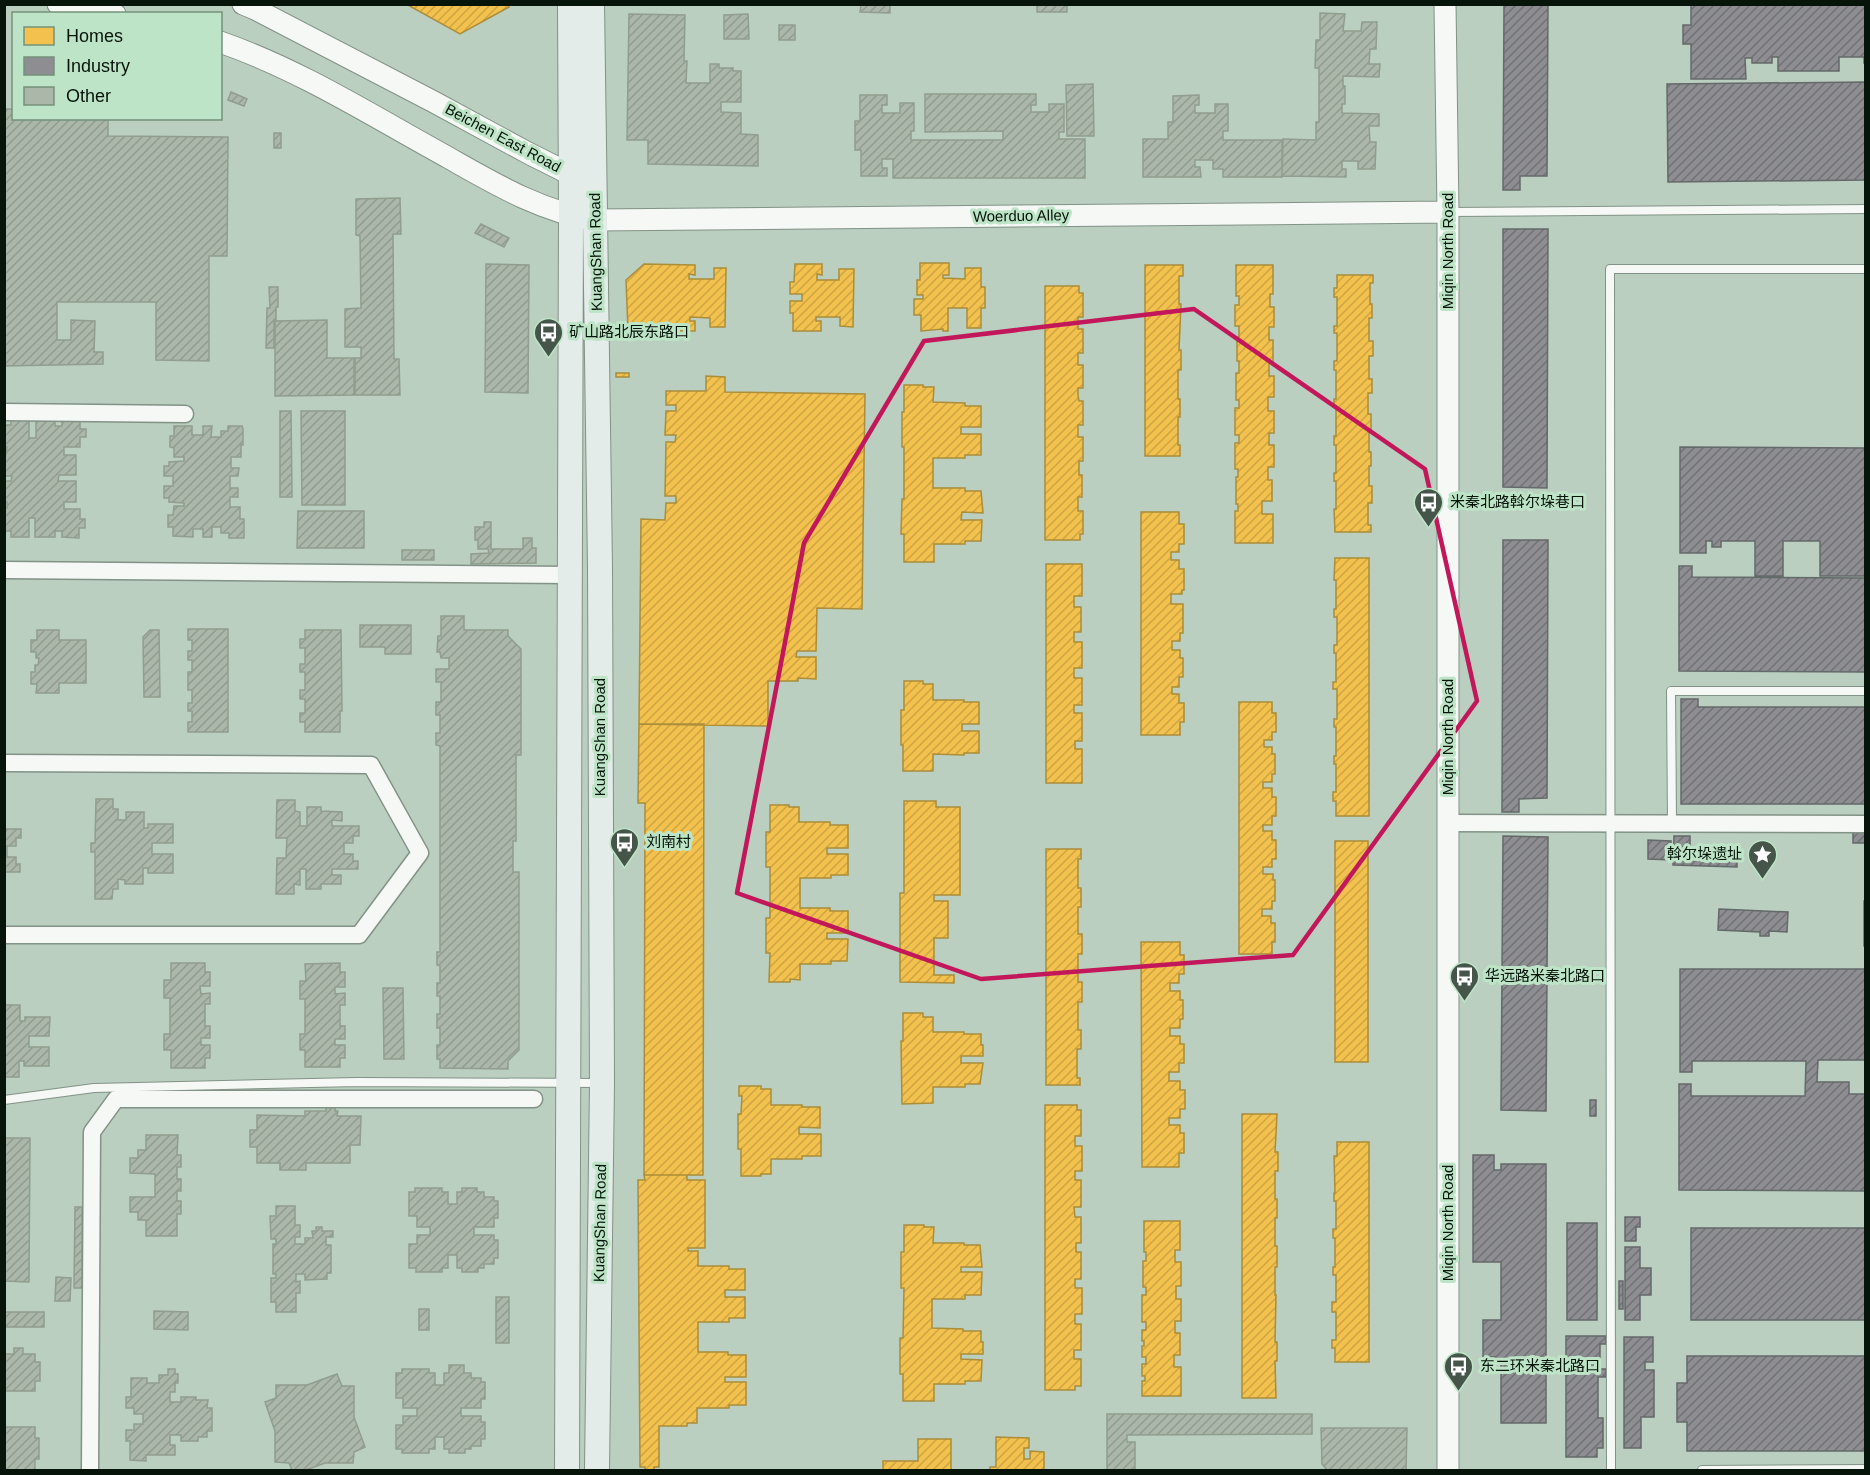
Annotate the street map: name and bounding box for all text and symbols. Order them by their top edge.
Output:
legend [12,12,222,120]
text: Homes [66,26,123,46]
text: Industry [66,56,130,76]
text: Other [66,86,111,106]
street label: Beichen East Road [443,100,564,175]
street label: KuangShan Road [586,193,605,311]
street label: Miqin North Road [1439,193,1456,309]
street label: Woerduo Alley [973,206,1070,225]
bus stop icon: 矿山路北辰东路口 [532,316,564,358]
place label: 矿山路北辰东路口 [569,323,689,340]
bus stop icon: 米秦北路斡尔垛巷口 [1413,486,1445,528]
place label: 米秦北路斡尔垛巷口 [1450,493,1585,510]
street label: KuangShan Road [591,678,608,796]
street label: Miqin North Road [1439,679,1456,795]
bus stop icon: 刘南村 [609,826,641,868]
place label: 刘南村 [646,833,691,850]
place icon: 斡尔垛遗址 [1747,838,1779,880]
place label: 斡尔垛遗址 [1667,845,1742,862]
bus stop icon: 华远路米秦北路口 [1448,960,1480,1002]
place label: 华远路米秦北路口 [1485,967,1605,984]
street label: KuangShan Road [590,1164,609,1282]
street label: Miqin North Road [1439,1165,1456,1281]
bus stop icon: 东二环米秦北路口 [1443,1350,1475,1392]
place label: 东二环米秦北路口 [1480,1357,1600,1374]

